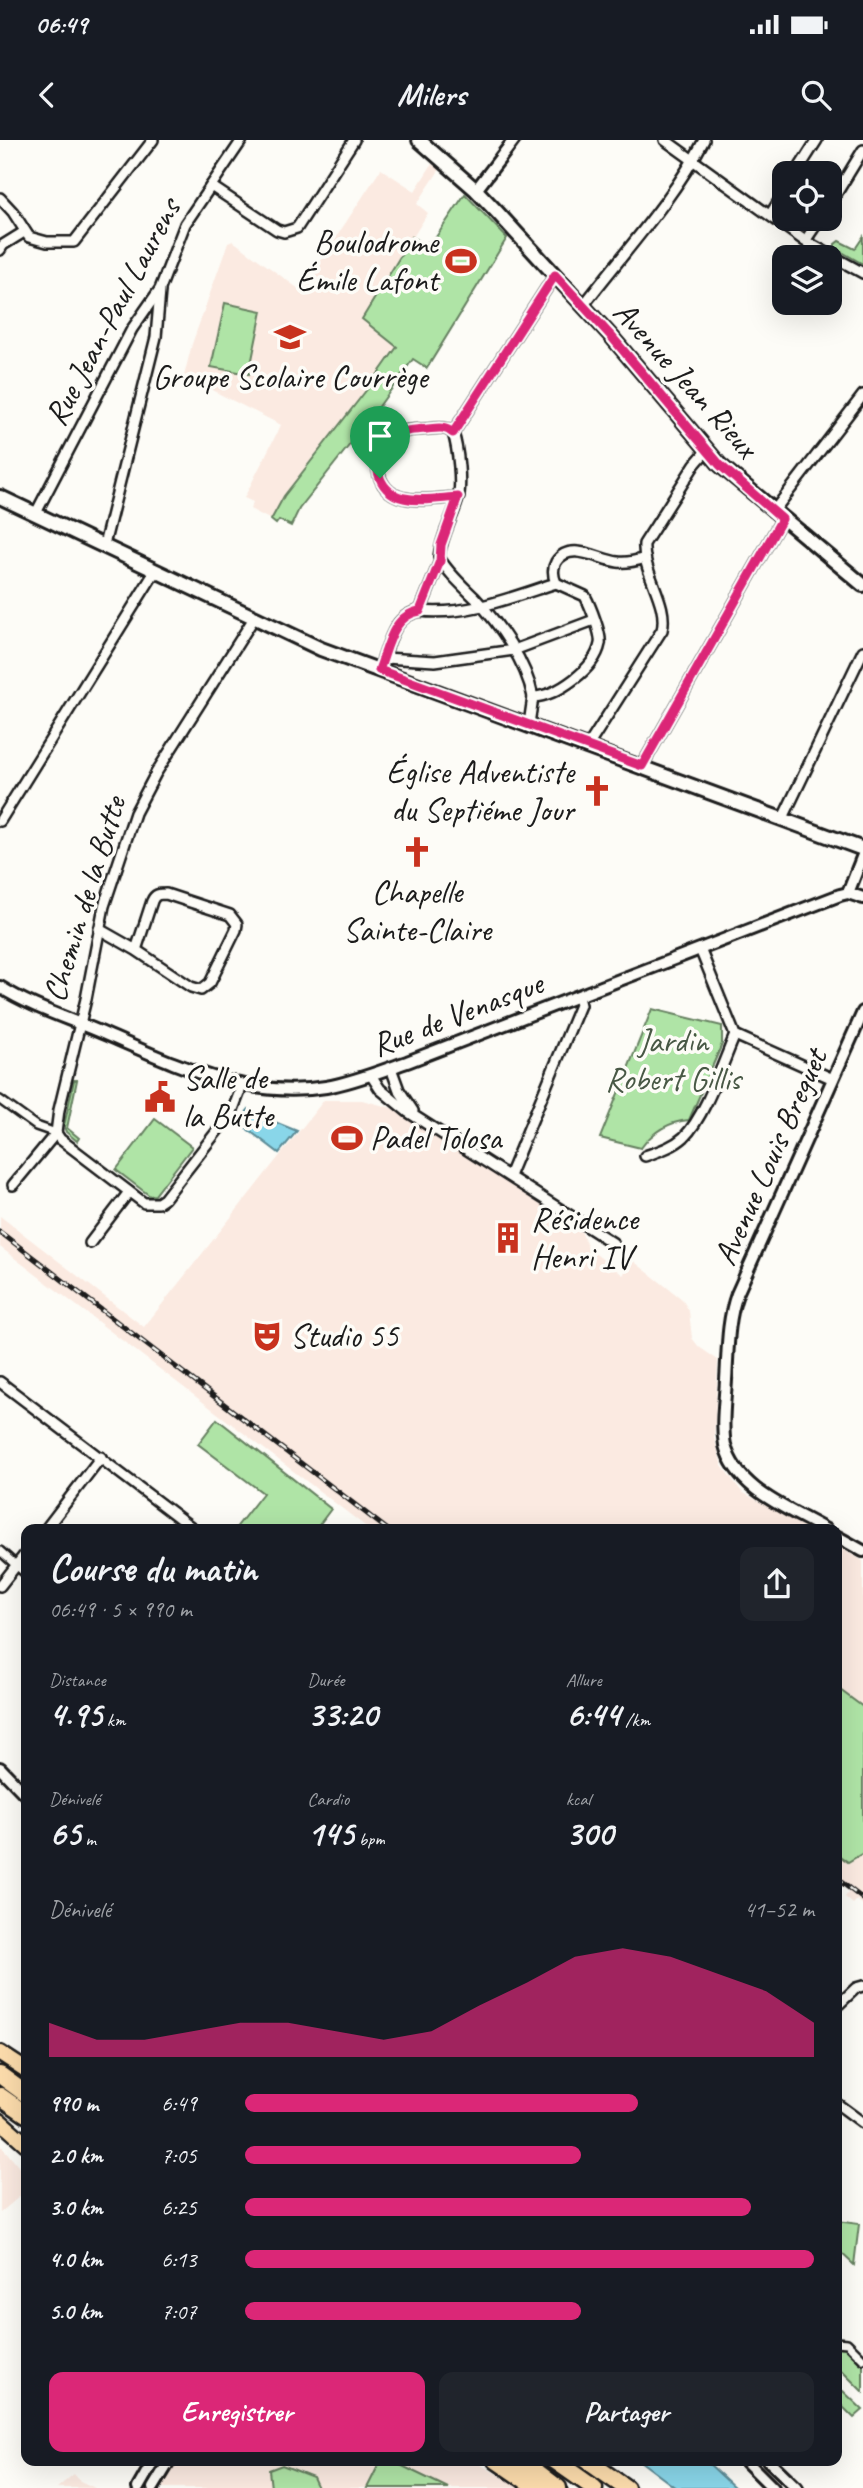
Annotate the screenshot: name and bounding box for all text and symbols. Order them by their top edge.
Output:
text: 06:49 [35,8,87,41]
text: Milers [397,74,466,115]
icon: back [28,76,66,114]
icon: search [797,76,835,114]
map controls [772,161,842,315]
button: locate [772,161,842,231]
street label: Rue Jean-Paul Laurens [34,189,191,433]
place label: Boulodrome Émile Lafont [296,221,441,301]
sports icon: Boulodrome Émile Lafont [444,244,478,278]
button: layers [772,245,842,315]
street label: Avenue Jean Rieux [604,292,769,468]
school or university icon: Groupe Scolaire Courrège [273,320,307,354]
place label: Groupe Scolaire Courrège [153,356,430,398]
pin [350,406,410,478]
icon: arrive [361,417,399,455]
place label: Église Adventiste du Septiéme Jour [386,751,576,831]
church icon: Église Adventiste du Septiéme Jour [580,774,614,808]
street label: Chemin de la Butte [33,789,136,1007]
church icon: Chapelle Sainte-Claire [400,835,434,869]
place label: Chapelle Sainte-Claire [343,871,493,951]
street label: Rue de Venasque [365,961,551,1066]
park label: Jardin Robert Gillis [605,1020,744,1100]
street label: Avenue Louis Breguet [704,1040,838,1272]
place label: Salle de la Butte [183,1057,275,1137]
public building icon: Salle de la Butte [143,1080,177,1114]
place label: Padel Tolosa [370,1117,503,1159]
sports icon: Padel Tolosa [330,1121,364,1155]
place label: Résidence Henri IV [531,1198,640,1278]
building icon: Résidence Henri IV [491,1221,525,1255]
place label: Studio 55 [290,1315,400,1357]
theatre icon: Studio 55 [250,1319,284,1353]
text: Course du matin [49,1545,257,1592]
button: share [740,1547,814,1621]
text: 06:49 · 5 × 990 m [49,1595,192,1624]
text: Distance [49,1668,106,1692]
text: Durée [307,1668,345,1692]
text: Allure [566,1668,602,1692]
text: 4.95 [49,1692,102,1737]
text: 33:20 [307,1692,377,1737]
text: 6:44 [566,1692,621,1737]
text: km [102,1708,125,1732]
text: /km [621,1708,650,1732]
text: Dénivelé [49,1787,100,1811]
text: Cardio [307,1787,349,1811]
text: kcal [566,1787,591,1811]
text: 65 [49,1811,81,1856]
text: 145 [307,1811,354,1856]
text: 300 [566,1811,613,1856]
text: m [81,1827,96,1851]
text: bpm [354,1827,385,1851]
text: Dénivelé [49,1895,111,1924]
text: 41–52 m [744,1895,814,1924]
text: 990 m [49,2089,98,2118]
text: 6:49 [161,2089,197,2118]
text: 2.0 km [49,2141,103,2170]
text: 7:05 [161,2141,197,2170]
text: 3.0 km [49,2193,103,2222]
text: 6:25 [161,2193,197,2222]
text: 4.0 km [49,2245,103,2274]
text: 6:13 [161,2245,197,2274]
text: 5.0 km [49,2297,102,2326]
text: 7:07 [161,2297,197,2326]
button: Enregistrer [49,2372,425,2452]
button: Partager [439,2372,814,2452]

